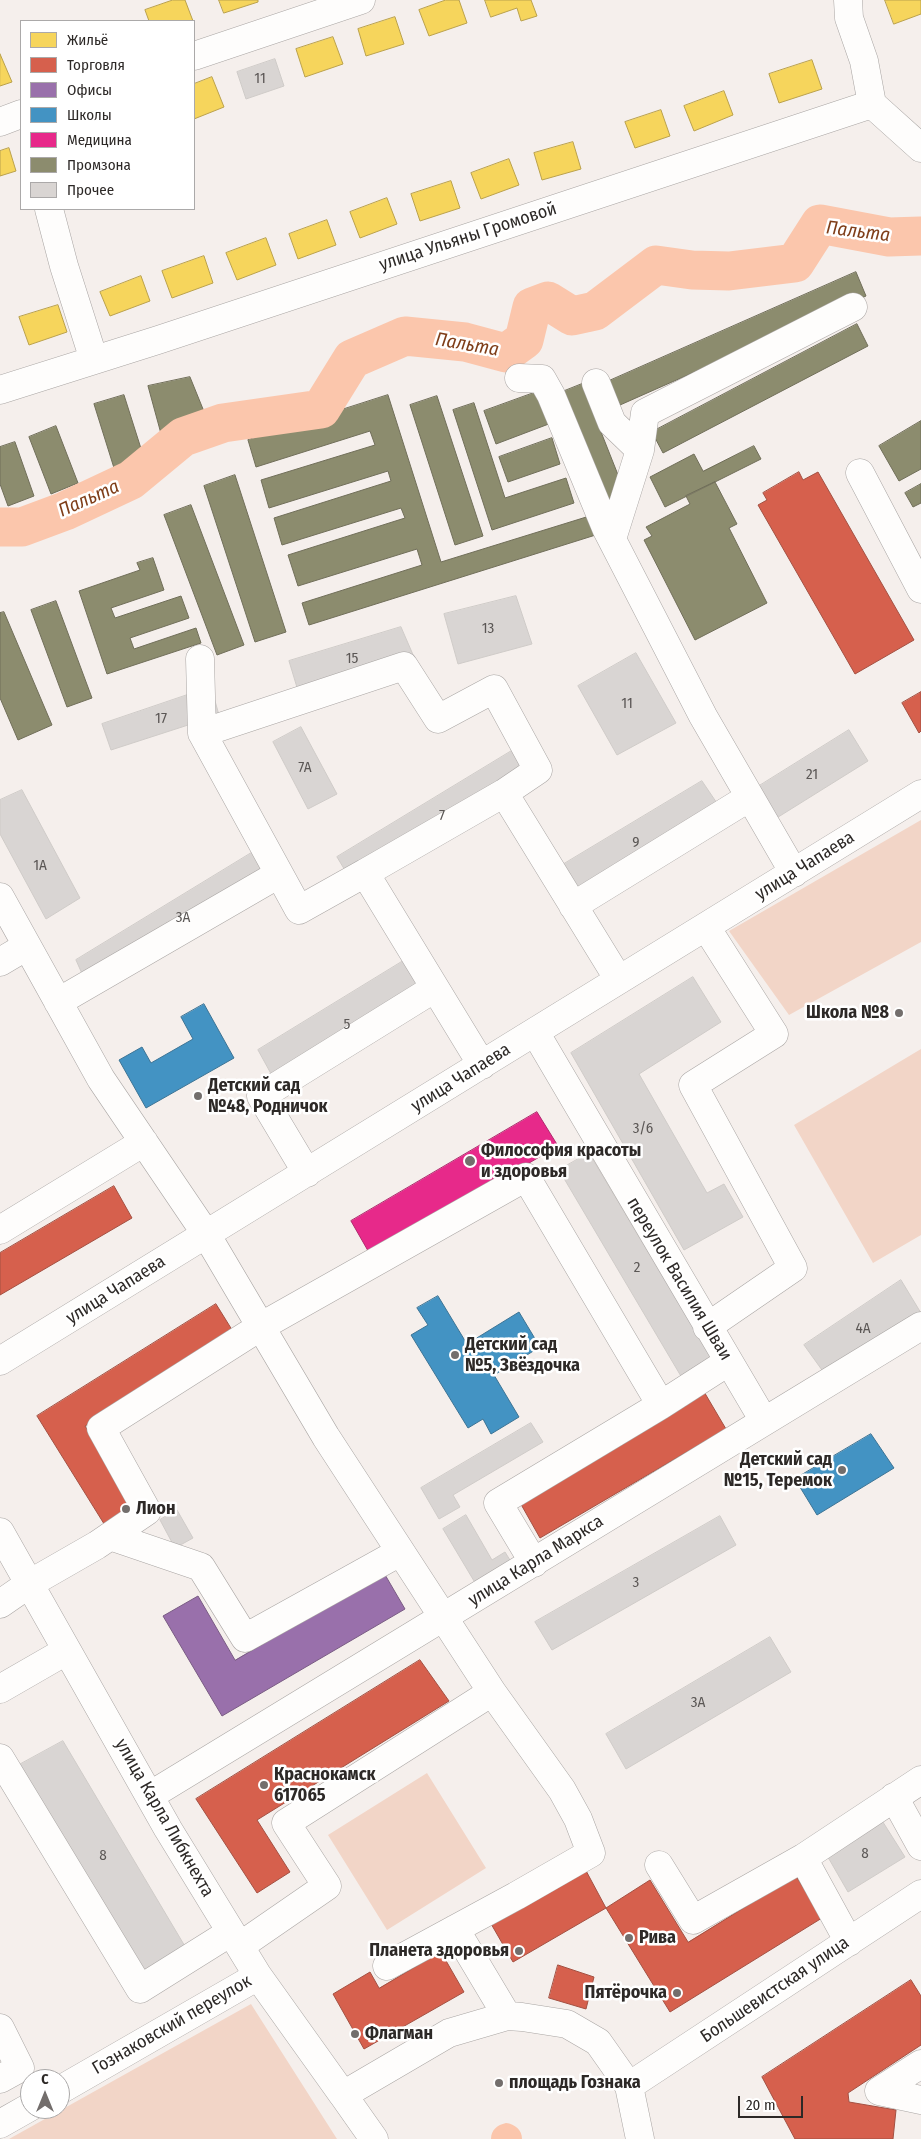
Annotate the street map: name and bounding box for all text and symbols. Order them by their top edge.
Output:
legend [20,20,195,210]
text: Жильё [67,31,108,49]
text: Торговля [67,56,125,74]
house number: 11 [254,70,266,88]
text: Офисы [67,81,112,99]
text: Школы [67,106,112,124]
text: Медицина [67,131,132,149]
text: Промзона [67,156,131,174]
text: Прочее [67,181,114,199]
street label: улица Ульяны Громовой [377,198,559,276]
water label: Пальта [825,217,891,247]
water label: Пальта [433,328,501,362]
water label: Пальта [55,476,123,522]
house number: 13 [482,620,494,638]
house number: 15 [346,650,358,668]
house number: 11 [621,695,633,713]
house number: 17 [155,710,167,728]
house number: 7А [298,759,312,777]
house number: 21 [806,766,818,784]
house number: 7 [439,807,445,825]
street label: улица Чапаева [751,827,859,905]
house number: 9 [632,834,640,852]
house number: 1А [33,857,47,875]
house number: 3А [176,909,190,927]
place label: Школа №8 [806,1002,889,1024]
marker: Школа №8 [893,1007,905,1019]
house number: 5 [344,1016,350,1034]
street label: улица Чапаева [407,1039,515,1117]
place label: Детский сад №48, Родничок [208,1075,328,1118]
marker: Детский сад №48, Родничок [192,1090,204,1102]
house number: 3/6 [633,1120,653,1138]
place label: Философия красоты и здоровья [481,1140,641,1182]
marker: Философия красоты и здоровья [463,1154,477,1168]
street label: переулок Василия Шваи [622,1194,736,1364]
street label: улица Чапаева [62,1251,170,1329]
house number: 2 [634,1259,640,1277]
house number: 4А [855,1320,871,1338]
place label: Детский сад №5, Звёздочка [465,1334,580,1376]
marker: Детский сад №5, Звёздочка [449,1349,461,1361]
place label: Детский сад №15, Теремок [724,1449,832,1492]
marker: Детский сад №15, Теремок [836,1464,848,1476]
place label: Лион [136,1498,175,1520]
marker: Лион [120,1503,132,1515]
street label: улица Карла Маркса [464,1511,608,1611]
house number: 3 [633,1574,639,1592]
house number: 3А [691,1694,705,1712]
street label: улица Карла Либкнехта [110,1735,218,1901]
place label: Краснокамск 617065 [274,1764,376,1806]
marker: Краснокамск 617065 [258,1779,270,1791]
house number: 8 [861,1845,869,1863]
house number: 8 [99,1847,107,1865]
place label: Рива [639,1927,676,1949]
marker: Рива [623,1932,635,1944]
street label: Большевистская улица [697,1932,853,2048]
place label: Планета здоровья [369,1940,509,1962]
marker: Планета здоровья [513,1945,525,1957]
street label: Гознаковский переулок [89,1971,255,2079]
place label: Пятёрочка [585,1982,667,2004]
marker: Пятёрочка [671,1987,683,1999]
place label: Флагман [365,2023,433,2045]
marker: Флагман [349,2028,361,2040]
north arrow [20,2069,70,2119]
text: С [41,2071,49,2088]
place label: площадь Гознака [509,2072,641,2094]
marker: площадь Гознака [493,2077,505,2089]
scale bar [741,2086,806,2118]
text: 20 m [746,2096,776,2114]

